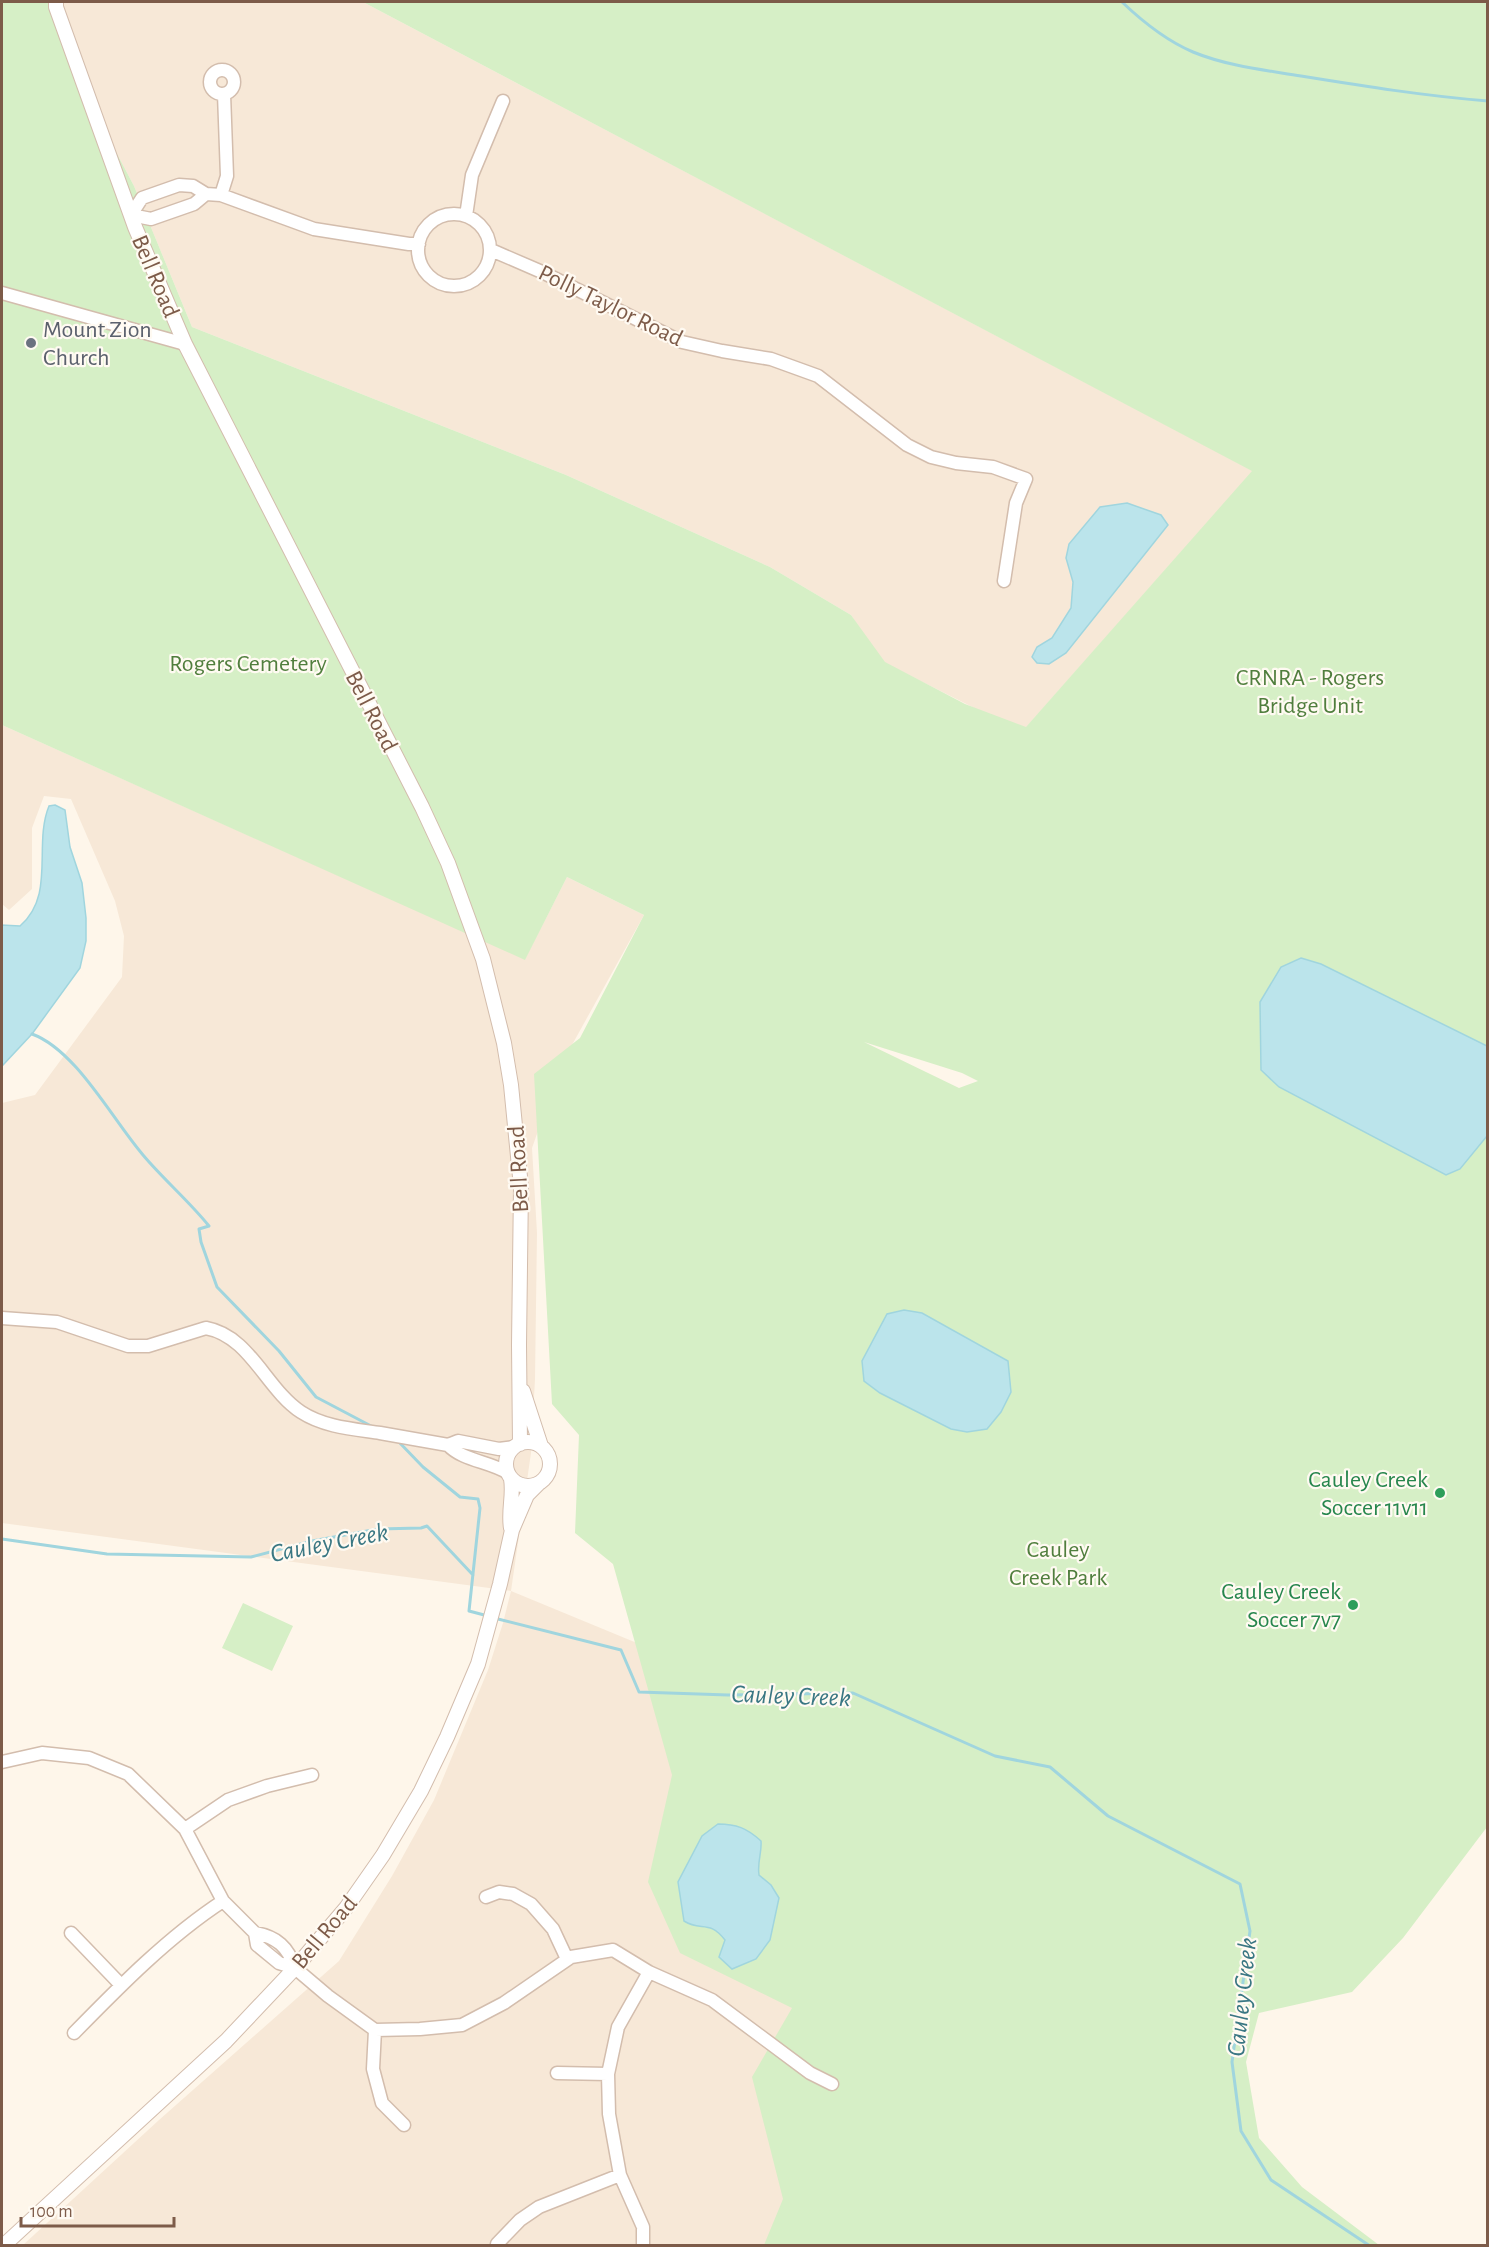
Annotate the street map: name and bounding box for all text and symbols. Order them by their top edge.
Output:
street label: Bell Road [127,232,183,321]
street label: Polly Taylor Road [535,261,687,351]
place label: Mount Zion Church [43,318,152,370]
marker: Mount Zion Church [24,336,38,350]
park label: Rogers Cemetery [169,652,327,676]
park label: CRNRA - Rogers Bridge Unit [1236,666,1384,718]
street label: Bell Road [341,667,402,756]
street label: Bell Road [505,1125,533,1213]
place label: Cauley Creek Soccer 11v11 [1308,1468,1428,1520]
marker: Cauley Creek Soccer 11v11 [1433,1486,1447,1500]
water label: Cauley Creek [268,1519,390,1567]
park label: Cauley Creek Park [1009,1538,1107,1590]
place label: Cauley Creek Soccer 7v7 [1221,1580,1341,1632]
marker: Cauley Creek Soccer 7v7 [1346,1598,1360,1612]
water label: Cauley Creek [731,1681,851,1711]
street label: Bell Road [288,1892,362,1974]
water label: Cauley Creek [1223,1936,1261,2058]
scale bar [21,2190,174,2228]
text: 100 m [30,2203,73,2221]

